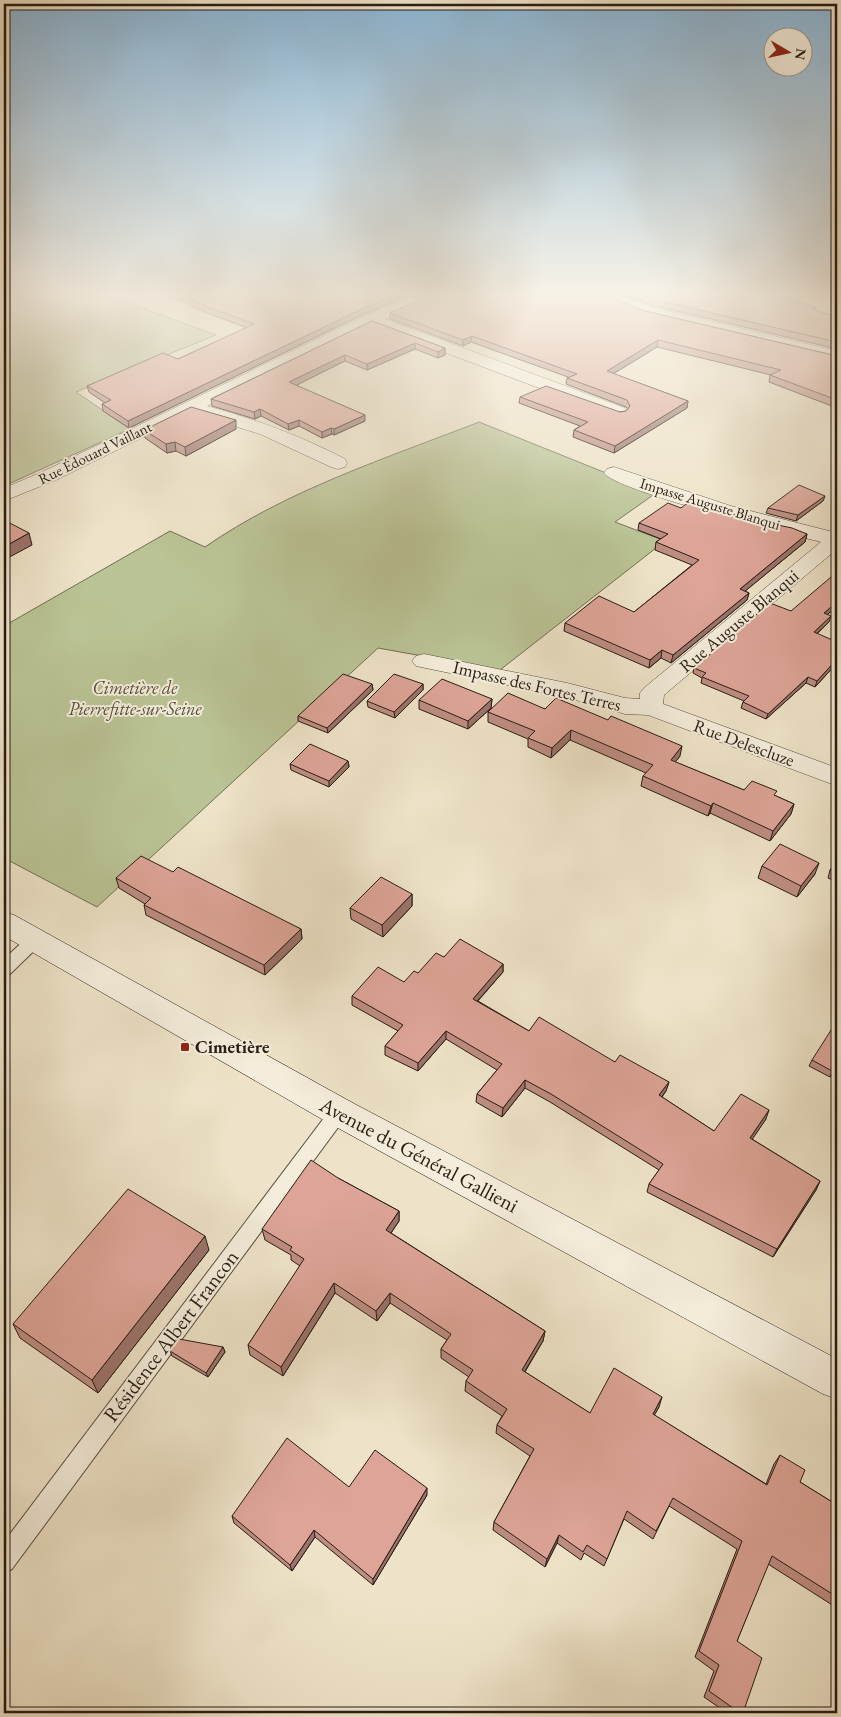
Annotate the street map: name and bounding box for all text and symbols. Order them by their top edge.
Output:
north arrow [764,28,814,78]
text: N [791,47,811,62]
street label: Rue Édouard Vaillant [35,417,155,488]
street label: Impasse Auguste Blanqui [638,473,783,534]
street label: Rue Auguste Blanqui [674,563,804,677]
street label: Impasse des Fortes Terres [451,655,624,716]
park label: Cimetière de Pierrefitte-sur-Seine [68,676,202,721]
street label: Rue Delescluze [691,714,798,771]
place label: Cimetière [195,1035,270,1058]
marker: Cimetière [179,1041,191,1053]
street label: Avenue du Général Gallieni [314,1090,523,1218]
street label: Résidence Albert Francon [97,1244,244,1427]

